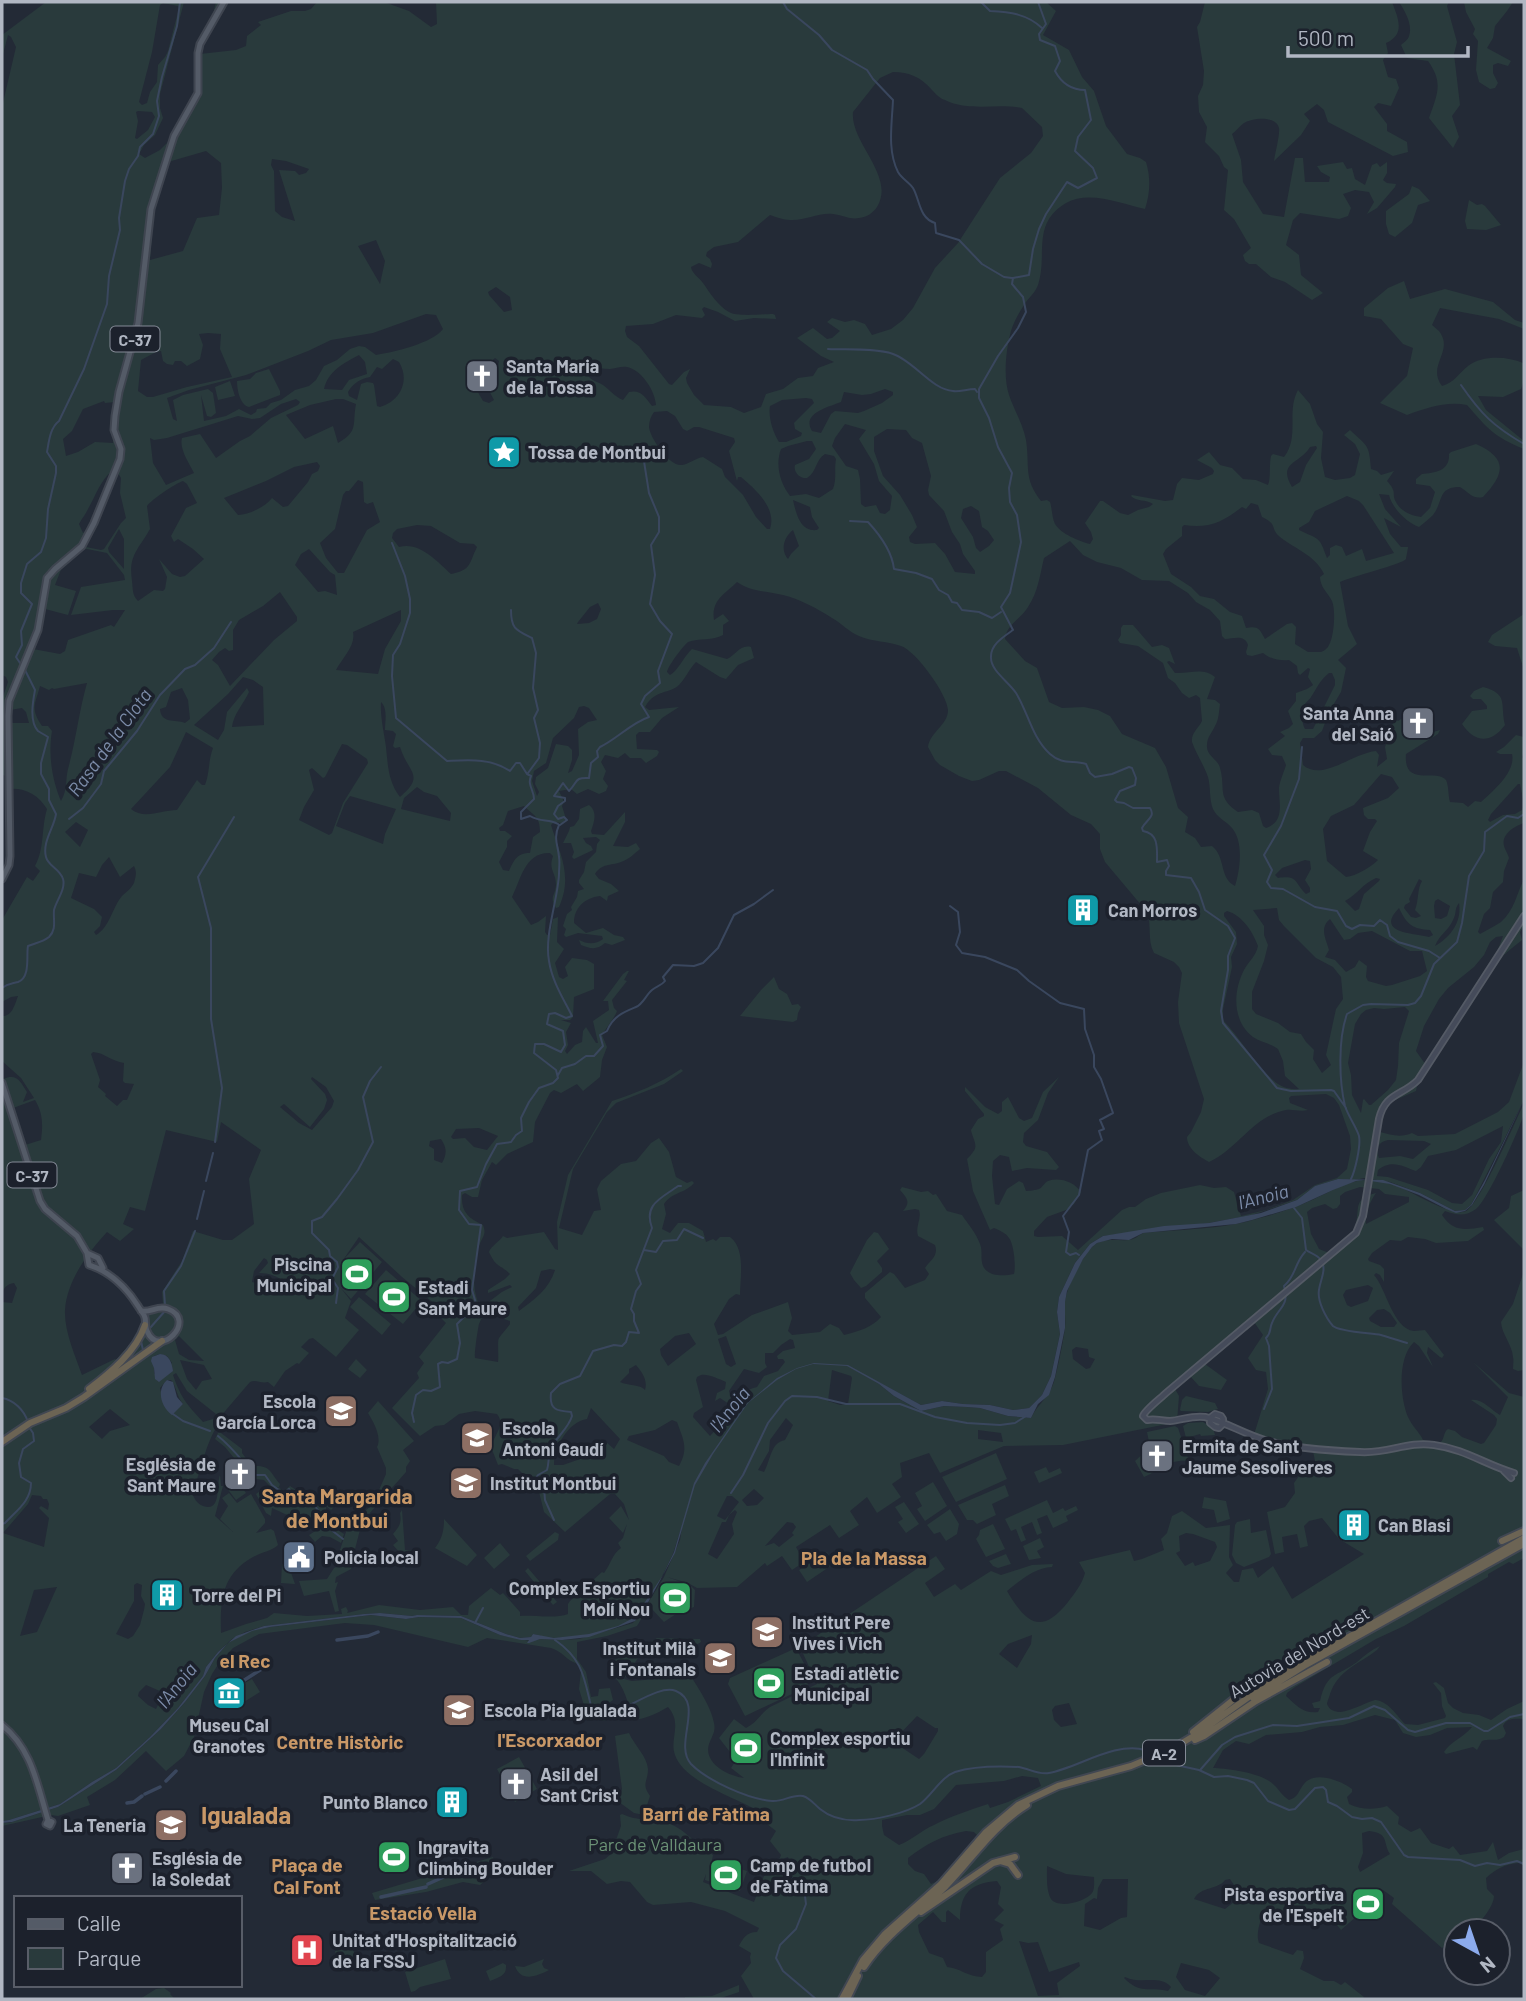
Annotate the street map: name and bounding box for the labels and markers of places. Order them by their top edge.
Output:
place label: Santa Maria de la Tossa [506,355,599,398]
church icon: Santa Maria de la Tossa [463,357,501,395]
place icon: Tossa de Montbui [485,433,523,471]
place label: Tossa de Montbui [528,441,666,463]
place label: Santa Anna del Saió [1303,702,1394,745]
church icon: Santa Anna del Saió [1399,704,1437,742]
building icon: Can Morros [1064,891,1102,929]
place label: Can Morros [1108,899,1197,921]
place label: Piscina Municipal [257,1253,332,1296]
sports icon: Piscina Municipal [338,1255,376,1293]
place label: Estadi Sant Maure [418,1276,507,1319]
sports icon: Estadi Sant Maure [375,1278,413,1316]
place label: Escola García Lorca [216,1390,316,1433]
school or university icon: Escola García Lorca [322,1392,360,1430]
place label: Escola Antoni Gaudí [502,1417,604,1460]
school or university icon: Escola Antoni Gaudí [458,1419,496,1457]
place label: Ermita de Sant Jaume Sesoliveres [1182,1435,1333,1478]
church icon: Ermita de Sant Jaume Sesoliveres [1138,1437,1176,1475]
place label: Església de Sant Maure [126,1453,216,1496]
church icon: Església de Sant Maure [221,1455,259,1493]
school or university icon: Institut Montbui [447,1464,485,1502]
place label: Institut Montbui [490,1472,616,1494]
building icon: Can Blasi [1335,1506,1373,1544]
place label: Can Blasi [1378,1514,1451,1536]
public building icon: Policia local [280,1538,318,1576]
place label: Policia local [324,1546,419,1568]
building icon: Torre del Pi [148,1576,186,1614]
place label: Complex Esportiu Molí Nou [509,1577,650,1620]
sports icon: Complex Esportiu Molí Nou [656,1579,694,1617]
place label: Torre del Pi [192,1584,281,1606]
place label: Institut Pere Vives i Vich [792,1611,891,1654]
school or university icon: Institut Pere Vives i Vich [748,1613,786,1651]
place label: Institut Milà i Fontanals [603,1637,696,1680]
school or university icon: Institut Milà i Fontanals [701,1639,739,1677]
place label: Estadi atlètic Municipal [794,1662,900,1705]
sports icon: Estadi atlètic Municipal [750,1664,788,1702]
museum icon: Museu Cal Granotes [210,1674,248,1712]
school or university icon: Escola Pia Igualada [440,1691,478,1729]
place label: Escola Pia Igualada [484,1699,637,1721]
place label: Museu Cal Granotes [189,1714,269,1757]
place label: Complex esportiu l'Infinit [770,1727,910,1770]
sports icon: Complex esportiu l'Infinit [727,1729,765,1767]
place label: Asil del Sant Crist [540,1763,619,1806]
church icon: Asil del Sant Crist [497,1765,535,1803]
building icon: Punto Blanco [433,1783,471,1821]
place label: Punto Blanco [323,1791,428,1813]
school or university icon: La Teneria [152,1806,190,1844]
place label: La Teneria [63,1814,146,1836]
place label: Ingravita Climbing Boulder [418,1836,554,1879]
sports icon: Ingravita Climbing Boulder [375,1838,413,1876]
place label: Església de la Soledat [152,1847,243,1890]
church icon: Església de la Soledat [108,1849,146,1887]
place label: Camp de futbol de Fàtima [750,1854,871,1897]
sports icon: Camp de futbol de Fàtima [707,1856,745,1894]
place label: Pista esportiva de l'Espelt [1224,1883,1344,1926]
sports icon: Pista esportiva de l'Espelt [1349,1885,1387,1923]
place label: Unitat d'Hospitalització de la FSSJ [332,1929,517,1972]
hospital icon: Unitat d'Hospitalització de la FSSJ [288,1931,326,1969]

